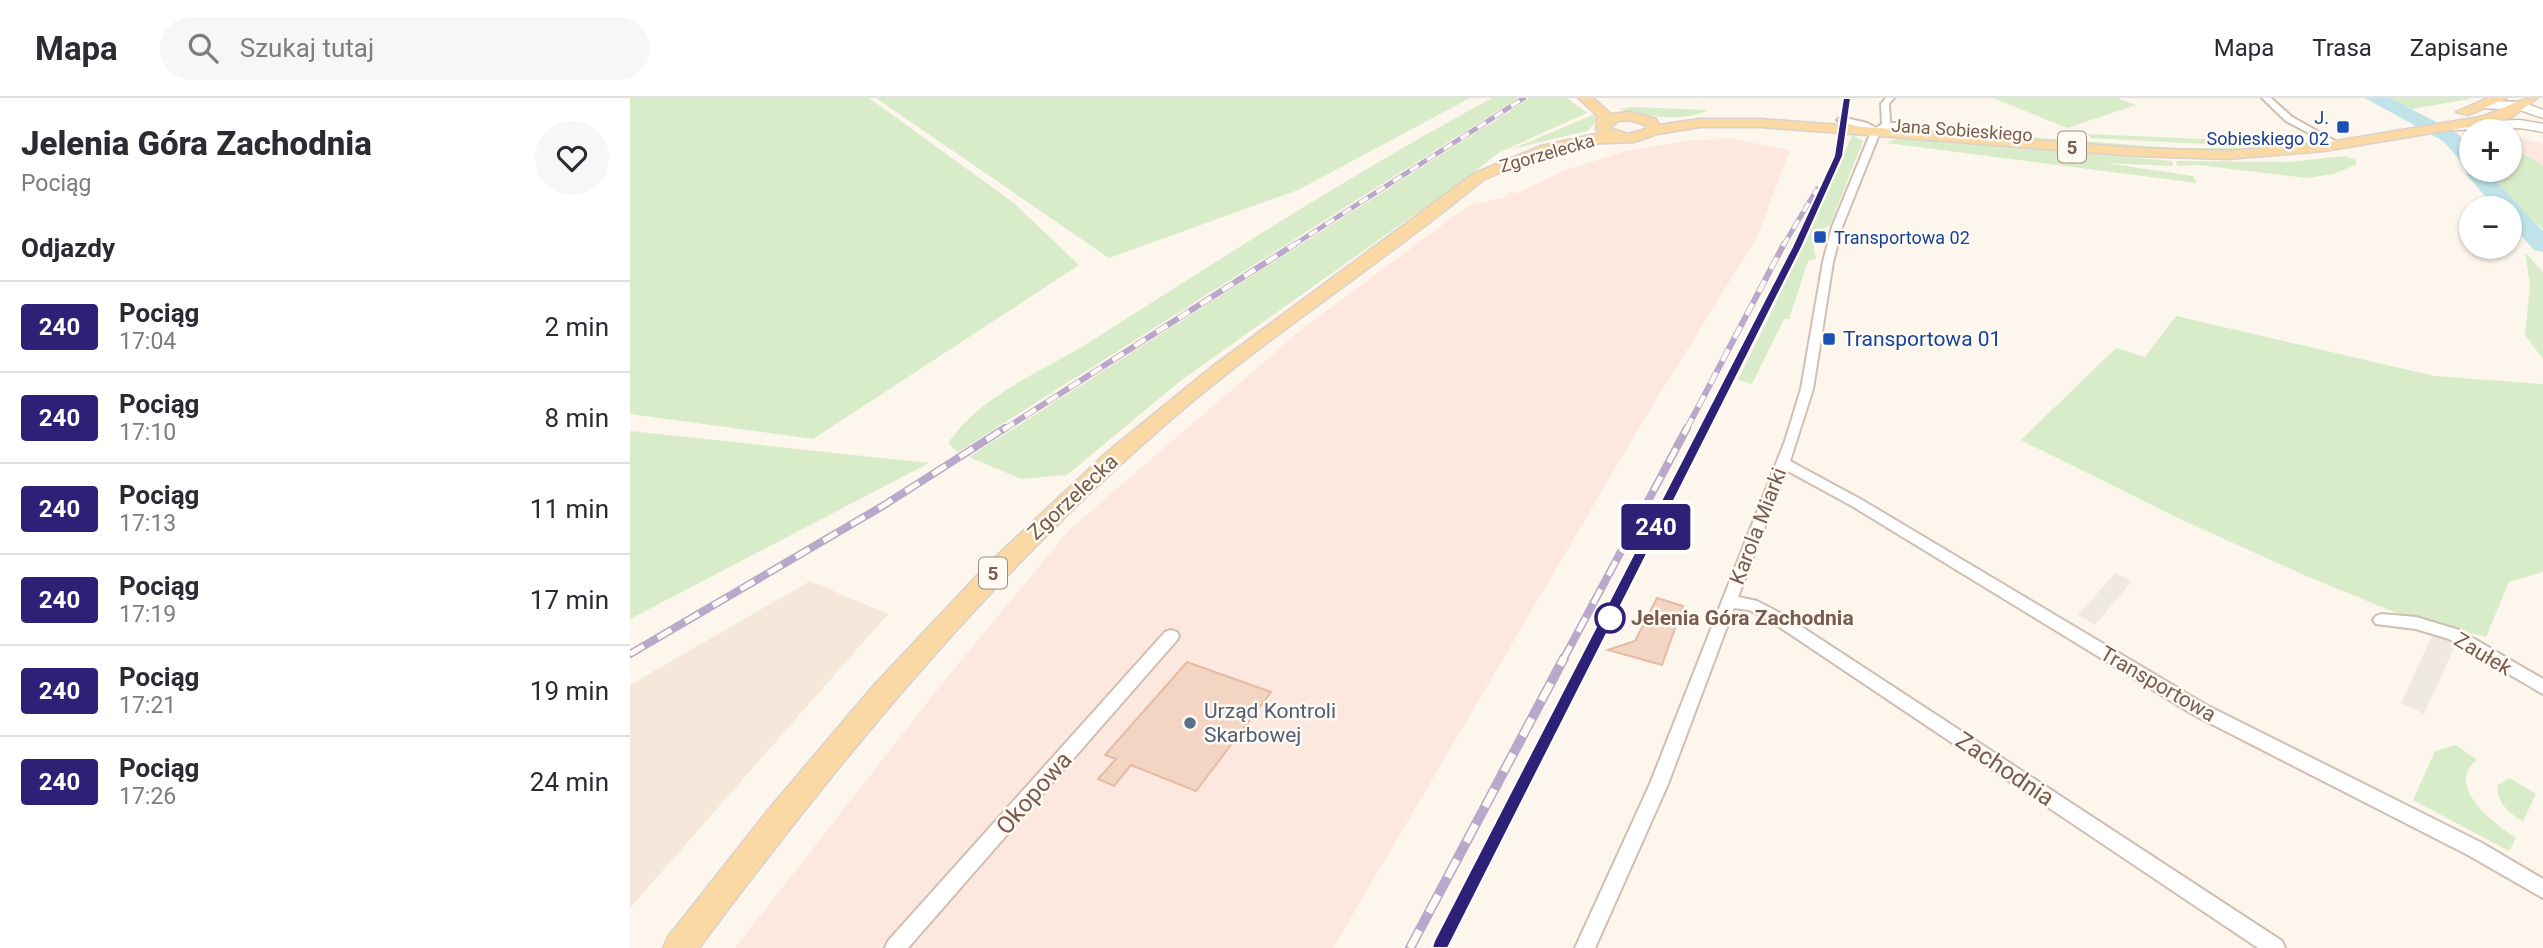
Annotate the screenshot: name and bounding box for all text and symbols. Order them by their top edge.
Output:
search box [160,17,650,80]
text: Mapa [35,29,118,68]
icon: search [184,29,222,67]
text: Szukaj tutaj [240,33,374,63]
text: Mapa [2214,34,2274,62]
text: Trasa [2312,34,2372,62]
text: Zapisane [2410,34,2508,62]
place label: J. Sobieskiego 02 [2207,107,2329,149]
street label: Jana Sobieskiego [1891,115,2033,145]
marker: J. Sobieskiego 02 [2335,119,2351,135]
map controls [2459,119,2522,259]
button: + [2459,119,2522,182]
button: heart [535,121,609,195]
text: Jelenia Góra Zachodnia [21,124,372,163]
street label: Zgorzelecka [1497,129,1597,177]
road number: 5 [2058,132,2086,162]
text: Pociąg [21,170,92,197]
button: − [2459,196,2522,259]
place label: Transportowa 02 [1834,227,1970,248]
marker: Transportowa 02 [1812,229,1828,245]
text: Odjazdy [21,233,115,263]
text: Pociąg [119,298,199,328]
text: 2 min [544,312,609,342]
text: 240 [39,313,80,341]
place label: Transportowa 01 [1843,327,2001,351]
text: 17:04 [119,328,176,355]
marker: Transportowa 01 [1821,331,1837,347]
text: Pociąg [119,389,199,419]
text: 8 min [544,403,609,433]
text: 240 [39,404,80,432]
text: 17:10 [119,419,176,446]
street label: Zgorzelecka [1023,449,1123,545]
street label: Karola Miarki [1725,464,1791,588]
text: Pociąg [119,480,199,510]
text: 11 min [530,494,609,524]
text: 240 [39,495,80,523]
line badge: 240 [1616,504,1696,550]
text: 17:13 [119,510,176,537]
text: 240 [1635,513,1677,541]
road number: 5 [979,558,1007,588]
text: Pociąg [119,571,199,601]
text: 17 min [530,585,609,615]
text: 240 [39,586,80,614]
text: 17:19 [119,601,176,628]
marker: Jelenia Góra Zachodnia [1595,603,1625,633]
place label: Jelenia Góra Zachodnia [1631,606,1854,630]
street label: Zaułek [2450,627,2517,681]
street label: Transportowa [2096,641,2220,727]
text: Pociąg [119,662,199,692]
text: 19 min [530,676,609,706]
text: 240 [39,677,80,705]
text: 17:21 [119,692,176,719]
place label: Urząd Kontroli Skarbowej [1204,699,1336,747]
marker: Urząd Kontroli Skarbowej [1182,715,1198,731]
street label: Zachodnia [1950,726,2060,812]
street label: Okopowa [990,746,1078,840]
text: Pociąg [119,753,199,783]
text: 24 min [530,767,609,797]
text: 240 [39,768,80,796]
text: 17:26 [119,783,176,810]

